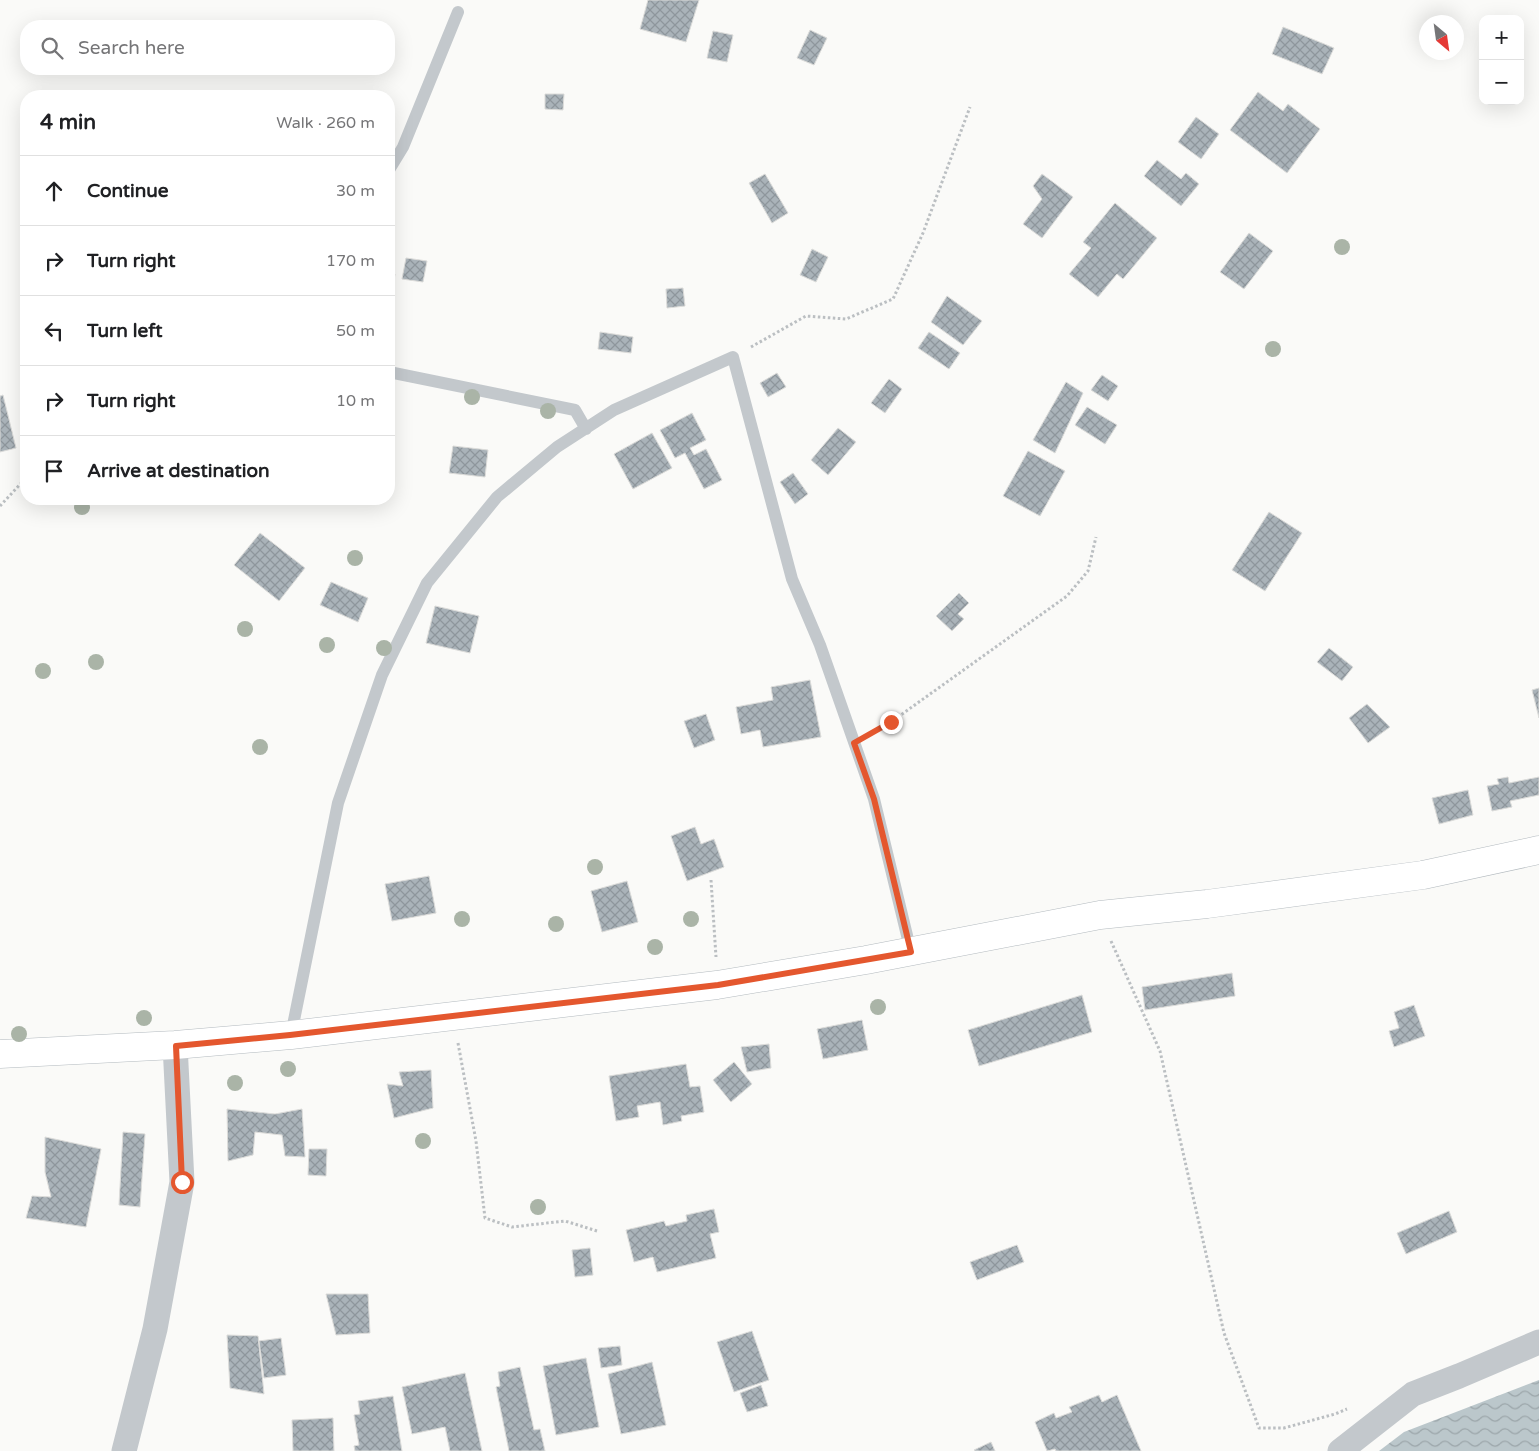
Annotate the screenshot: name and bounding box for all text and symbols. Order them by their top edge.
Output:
north arrow [1419,15,1464,60]
map controls [1479,15,1524,105]
button: + [1479,15,1524,60]
search box [20,20,395,75]
icon: search [38,34,66,62]
text: Search here [78,37,185,59]
button: − [1479,60,1524,105]
text: 4 min [40,110,96,135]
text: Walk · 260 m [276,113,375,133]
icon: ahead [40,177,68,205]
text: Continue [87,180,169,202]
text: 30 m [336,181,375,201]
icon: right [40,247,68,275]
text: Turn right [87,250,175,272]
text: 170 m [326,251,375,271]
icon: left [40,317,68,345]
text: Turn left [87,320,163,342]
text: 50 m [336,321,375,341]
icon: right [40,387,68,415]
text: Turn right [87,390,175,412]
text: 10 m [336,391,375,411]
icon: arrive [40,457,68,485]
text: Arrive at destination [87,460,270,482]
route end [880,711,903,734]
route start [171,1171,194,1194]

